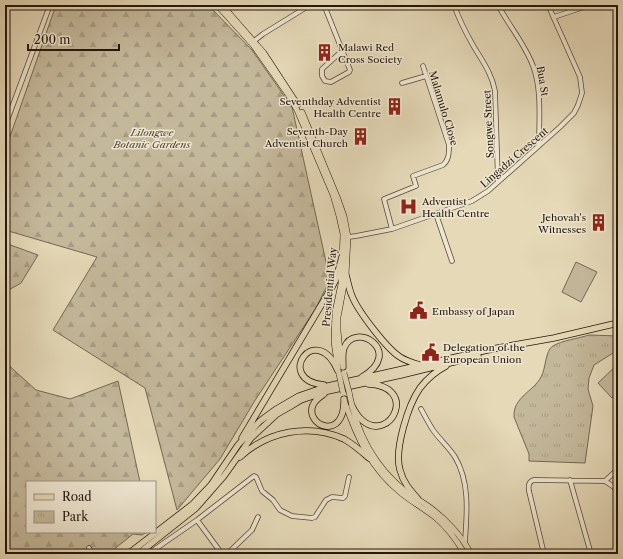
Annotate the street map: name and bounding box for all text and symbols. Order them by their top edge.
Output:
scale bar [28,26,119,52]
text: 200 m [34,32,71,47]
place label: Malawi Red Cross Society [338,41,403,66]
building icon: Malawi Red Cross Society [315,43,335,63]
street label: Bua St [533,65,552,98]
street label: Malamulo Close [426,69,461,148]
street label: Songwe Street [480,89,497,158]
place label: Seventhday Adventist Health Centre [280,95,381,120]
building icon: Seventhday Adventist Health Centre [384,97,404,117]
street label: Lingadzi Crescent [478,124,551,190]
place label: Seventh-Day Adventist Church [264,125,349,150]
park label: Lilongwe Botanic Gardens [112,126,191,151]
building icon: Seventh-Day Adventist Church [351,127,371,147]
place label: Adventist Health Centre [421,195,490,220]
hospital icon: Adventist Health Centre [399,197,419,217]
place label: Jehovah's Witnesses [537,211,586,236]
building icon: Jehovah's Witnesses [589,213,609,233]
street label: Presidential Way [320,247,339,327]
public building icon: Embassy of Japan [409,301,429,321]
place label: Embassy of Japan [432,305,516,318]
place label: Delegation of the European Union [443,341,526,366]
public building icon: Delegation of the European Union [420,343,440,363]
legend [26,481,156,533]
text: Road [62,489,92,504]
text: Park [62,509,89,524]

